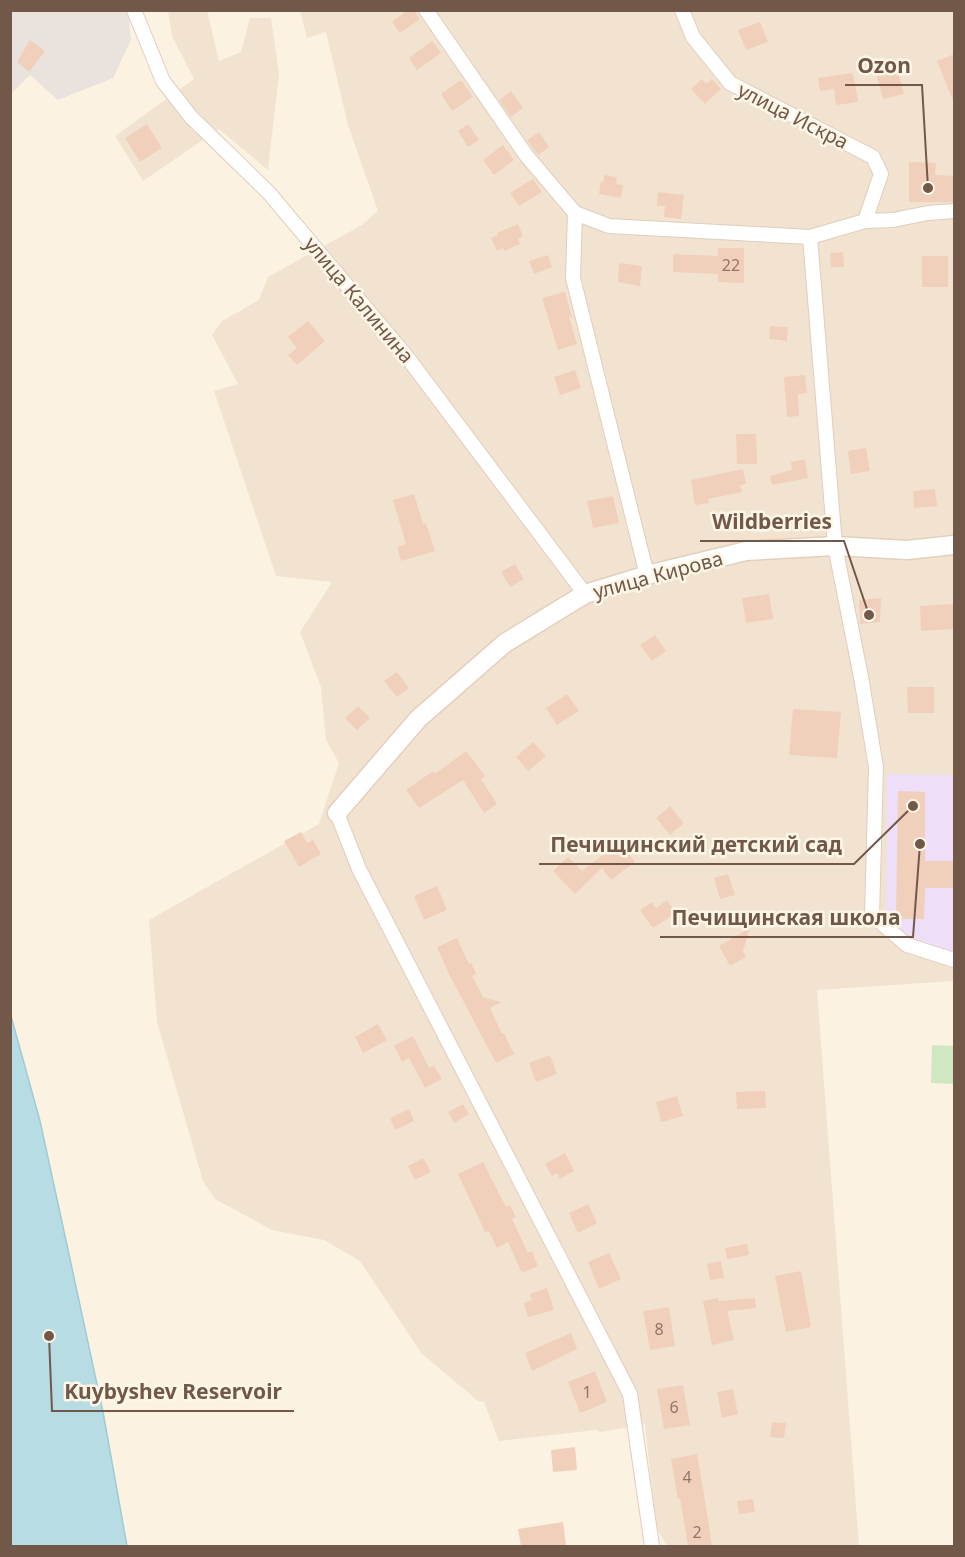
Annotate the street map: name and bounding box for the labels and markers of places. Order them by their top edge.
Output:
callout: Ozon [845,46,922,85]
callout: Wildberries [700,502,844,541]
callout: Печищинский детский сад [539,825,854,864]
callout: Печищинская школа [660,898,913,937]
callout: Kuybyshev Reservoir [52,1372,294,1411]

